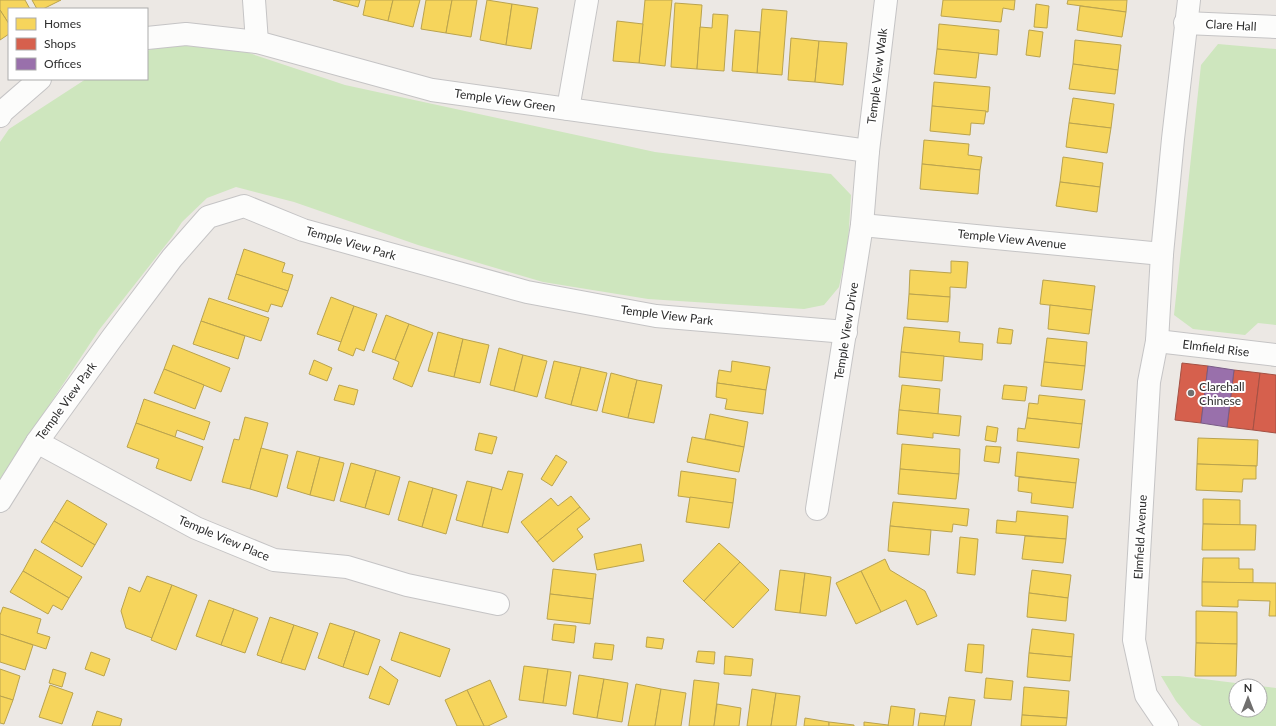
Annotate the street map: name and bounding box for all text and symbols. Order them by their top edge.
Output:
legend [8,8,148,80]
text: Homes [44,16,81,31]
street label: Clare Hall [1205,16,1257,34]
street label: Temple View Walk [864,26,890,125]
text: Shops [44,36,76,51]
text: Offices [44,56,81,71]
street label: Temple View Green [453,85,557,115]
street label: Temple View Park [304,223,399,263]
street label: Temple View Avenue [957,226,1067,252]
street label: Temple View Drive [831,281,861,381]
street label: Temple View Park [620,302,715,328]
street label: Elmfield Rise [1182,336,1250,360]
street label: Temple View Park [32,358,100,443]
place label: Clarehall Chinese [1199,379,1245,408]
marker: Clarehall Chinese [1186,388,1196,398]
street label: Elmfield Avenue [1130,494,1150,580]
street label: Temple View Place [176,512,272,564]
north arrow [1228,678,1268,718]
text: N [1244,681,1252,694]

